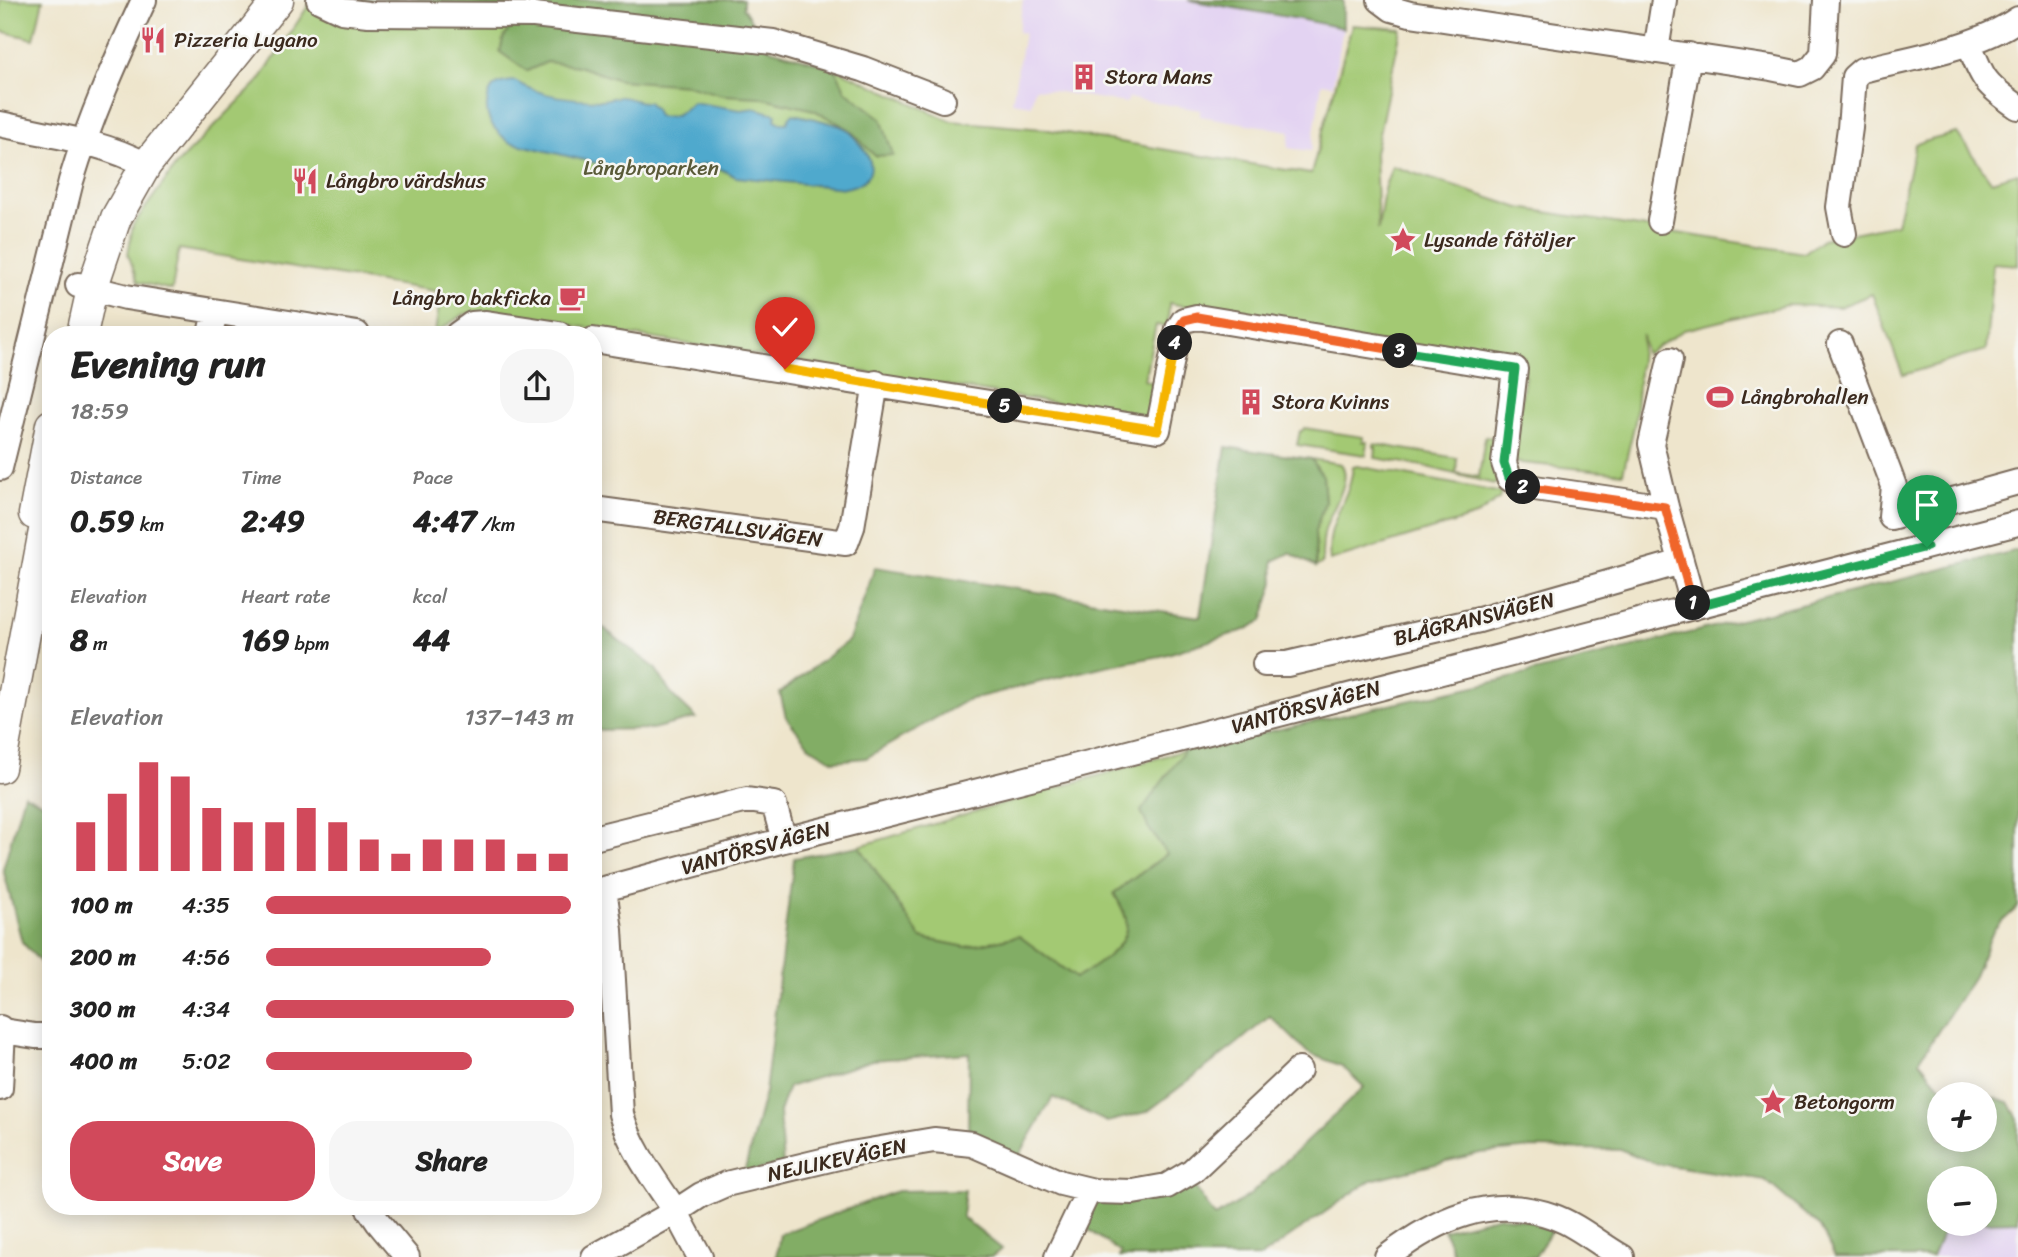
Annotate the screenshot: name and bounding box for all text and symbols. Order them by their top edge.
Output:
place label: Pizzeria Lugano [174,21,318,59]
restaurant icon: Pizzeria Lugano [138,25,168,55]
place label: Stora Mans [1105,58,1213,96]
building icon: Stora Mans [1069,62,1099,92]
park label: Långbroparken [583,149,719,187]
place label: Långbro värdshus [326,162,486,200]
restaurant icon: Långbro värdshus [290,166,320,196]
place label: Lysande fåtöljer [1424,221,1576,259]
place icon: Lysande fåtöljer [1388,225,1418,255]
place label: Långbro bakficka [392,279,551,317]
cafe icon: Långbro bakficka [557,283,587,313]
pin [755,297,815,369]
icon: check [766,308,804,346]
pin: 4 [1158,326,1192,360]
text: 4 [1169,326,1180,359]
text: Evening run [70,331,266,398]
pin: 3 [1382,334,1418,368]
text: 3 [1394,334,1405,367]
button: share [500,349,574,423]
place label: Långbrohallen [1741,378,1869,416]
sports icon: Långbrohallen [1705,382,1735,412]
place label: Stora Kvinns [1272,383,1390,421]
building icon: Stora Kvinns [1236,387,1266,417]
pin: 5 [988,388,1023,424]
text: 5 [999,389,1010,422]
text: 18:59 [70,391,129,432]
text: Distance [70,461,142,494]
text: Time [241,461,282,494]
text: Pace [413,461,453,494]
pin: 2 [1506,470,1540,504]
text: 2 [1517,470,1528,503]
pin [1897,475,1957,547]
icon: arrive [1908,486,1946,524]
text: 0.59 [70,494,135,548]
text: 2:49 [241,494,305,548]
text: 4:47 [413,494,476,548]
street label: BERGTALLSVÄGEN [651,497,826,559]
text: km [135,508,164,541]
text: /km [476,508,515,541]
text: Elevation [70,580,147,613]
text: Heart rate [241,580,331,613]
text: kcal [413,580,447,613]
street label: BLÅGRANSVÄGEN [1389,581,1559,657]
pin: 1 [1676,586,1710,620]
text: 1 [1688,586,1697,619]
text: 8 [70,613,88,667]
text: 169 [241,613,290,667]
text: 44 [413,613,450,667]
text: m [88,627,108,660]
text: bpm [290,627,330,660]
street label: VANTÖRSVÄGEN [1227,669,1385,745]
text: Elevation [70,697,163,738]
text: 137–143 m [465,697,574,738]
street label: VANTÖRSVÄGEN [677,810,835,886]
text: 100 m [70,885,133,926]
text: 4:35 [182,885,230,926]
text: 200 m [70,937,136,978]
text: 4:56 [182,937,230,978]
text: 300 m [70,989,135,1030]
text: 4:34 [182,989,230,1030]
text: 400 m [70,1041,137,1082]
text: 5:02 [182,1041,231,1082]
map controls [1927,1082,1997,1236]
button: + [1927,1082,1997,1152]
place label: Betongorm [1794,1083,1895,1121]
place icon: Betongorm [1758,1087,1788,1117]
button: Save [70,1121,315,1201]
button: Share [329,1121,574,1201]
street label: NEJLIKEVÄGEN [764,1127,911,1193]
button: − [1927,1166,1997,1236]

